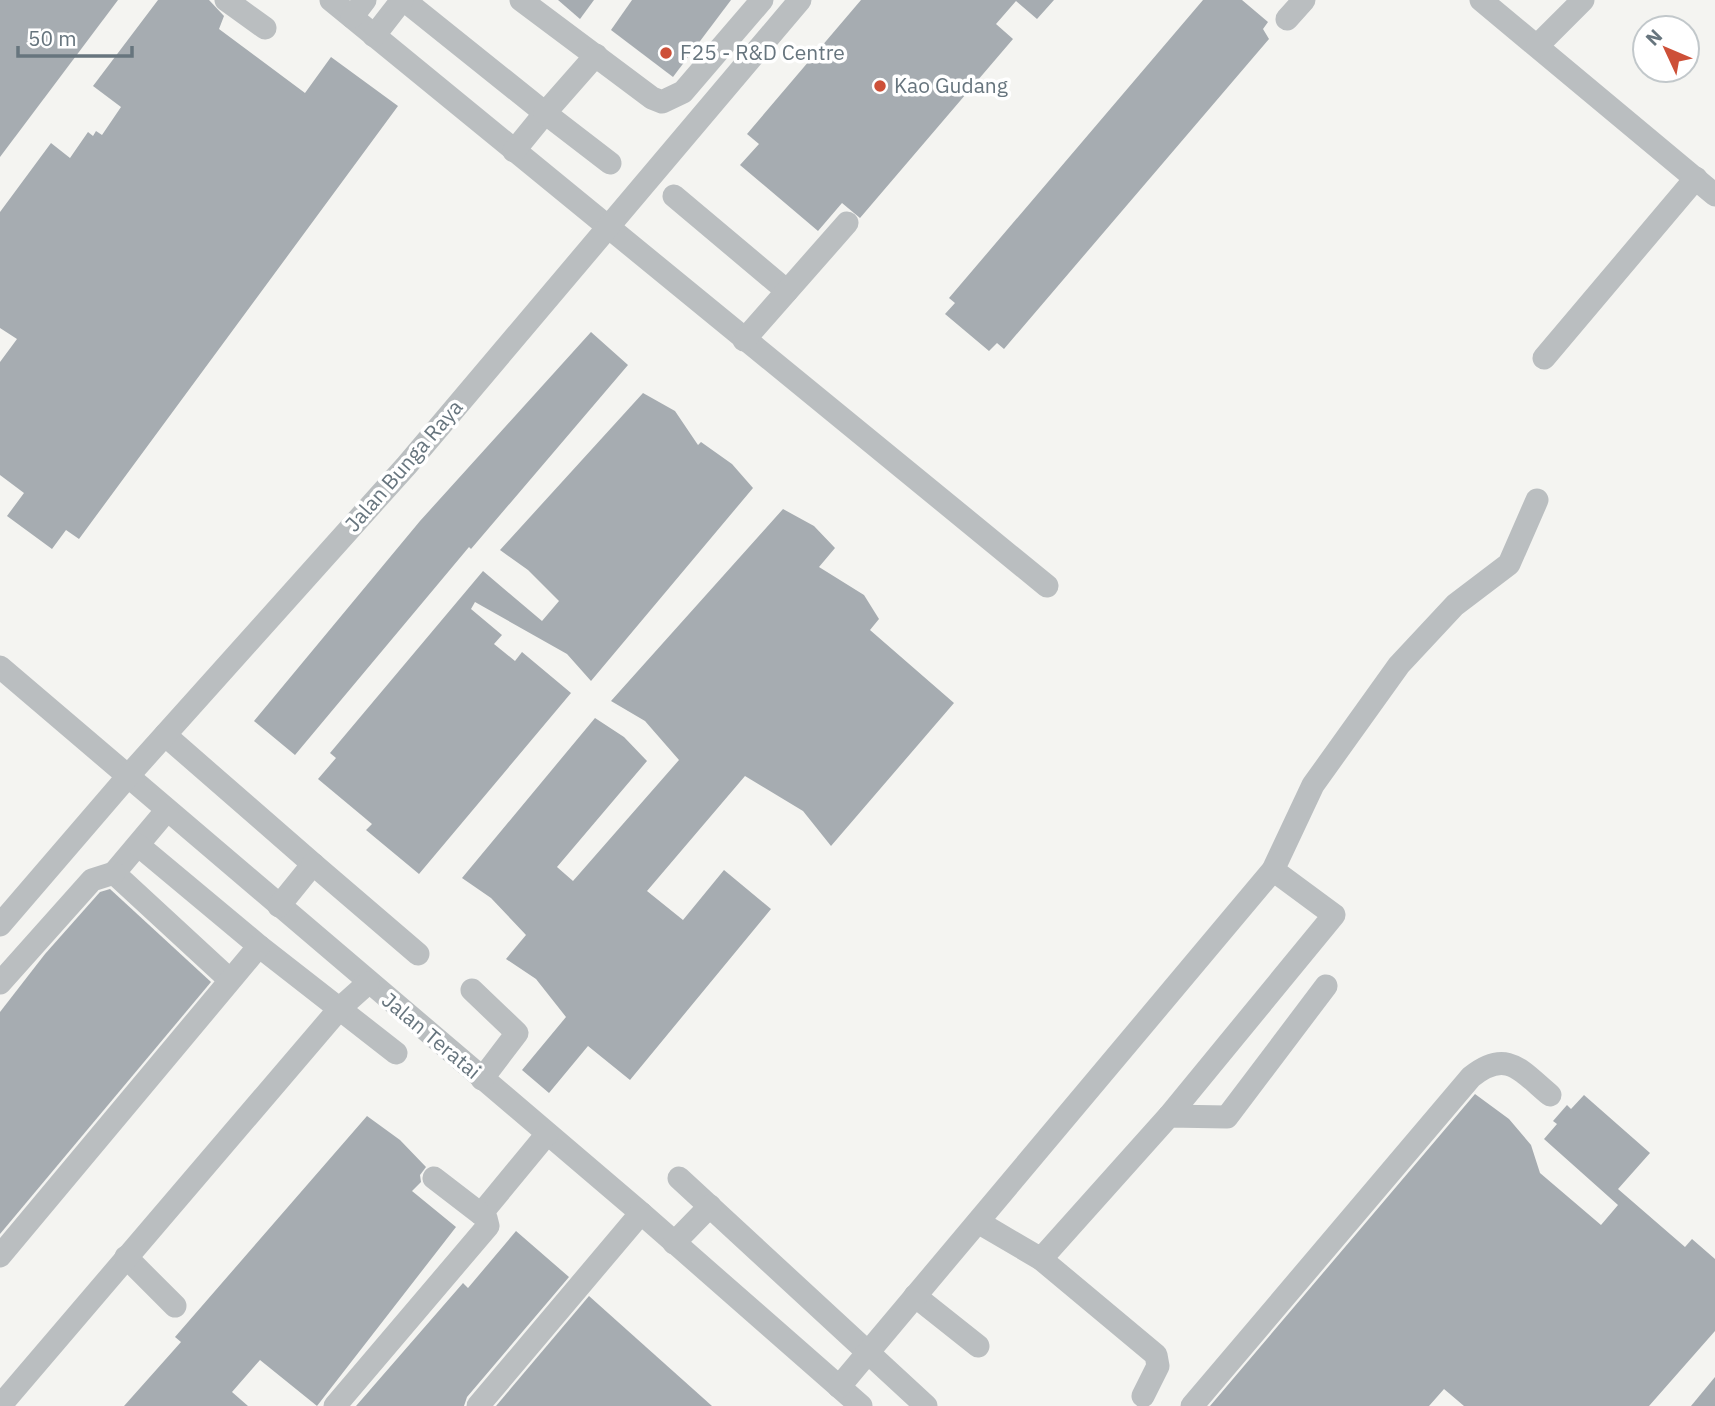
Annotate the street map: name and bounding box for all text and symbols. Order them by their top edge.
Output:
scale bar [18,14,131,58]
north arrow [1631,14,1701,84]
text: 50 m [28,24,77,52]
text: N [1640,24,1667,50]
place label: F25 - R&D Centre [680,38,845,66]
marker: F25 - R&D Centre [658,45,674,61]
place label: Kao Gudang [894,71,1008,99]
marker: Kao Gudang [872,78,888,94]
street label: Jalan Bunga Raya [338,393,468,537]
street label: Jalan Teratai [376,986,487,1085]

